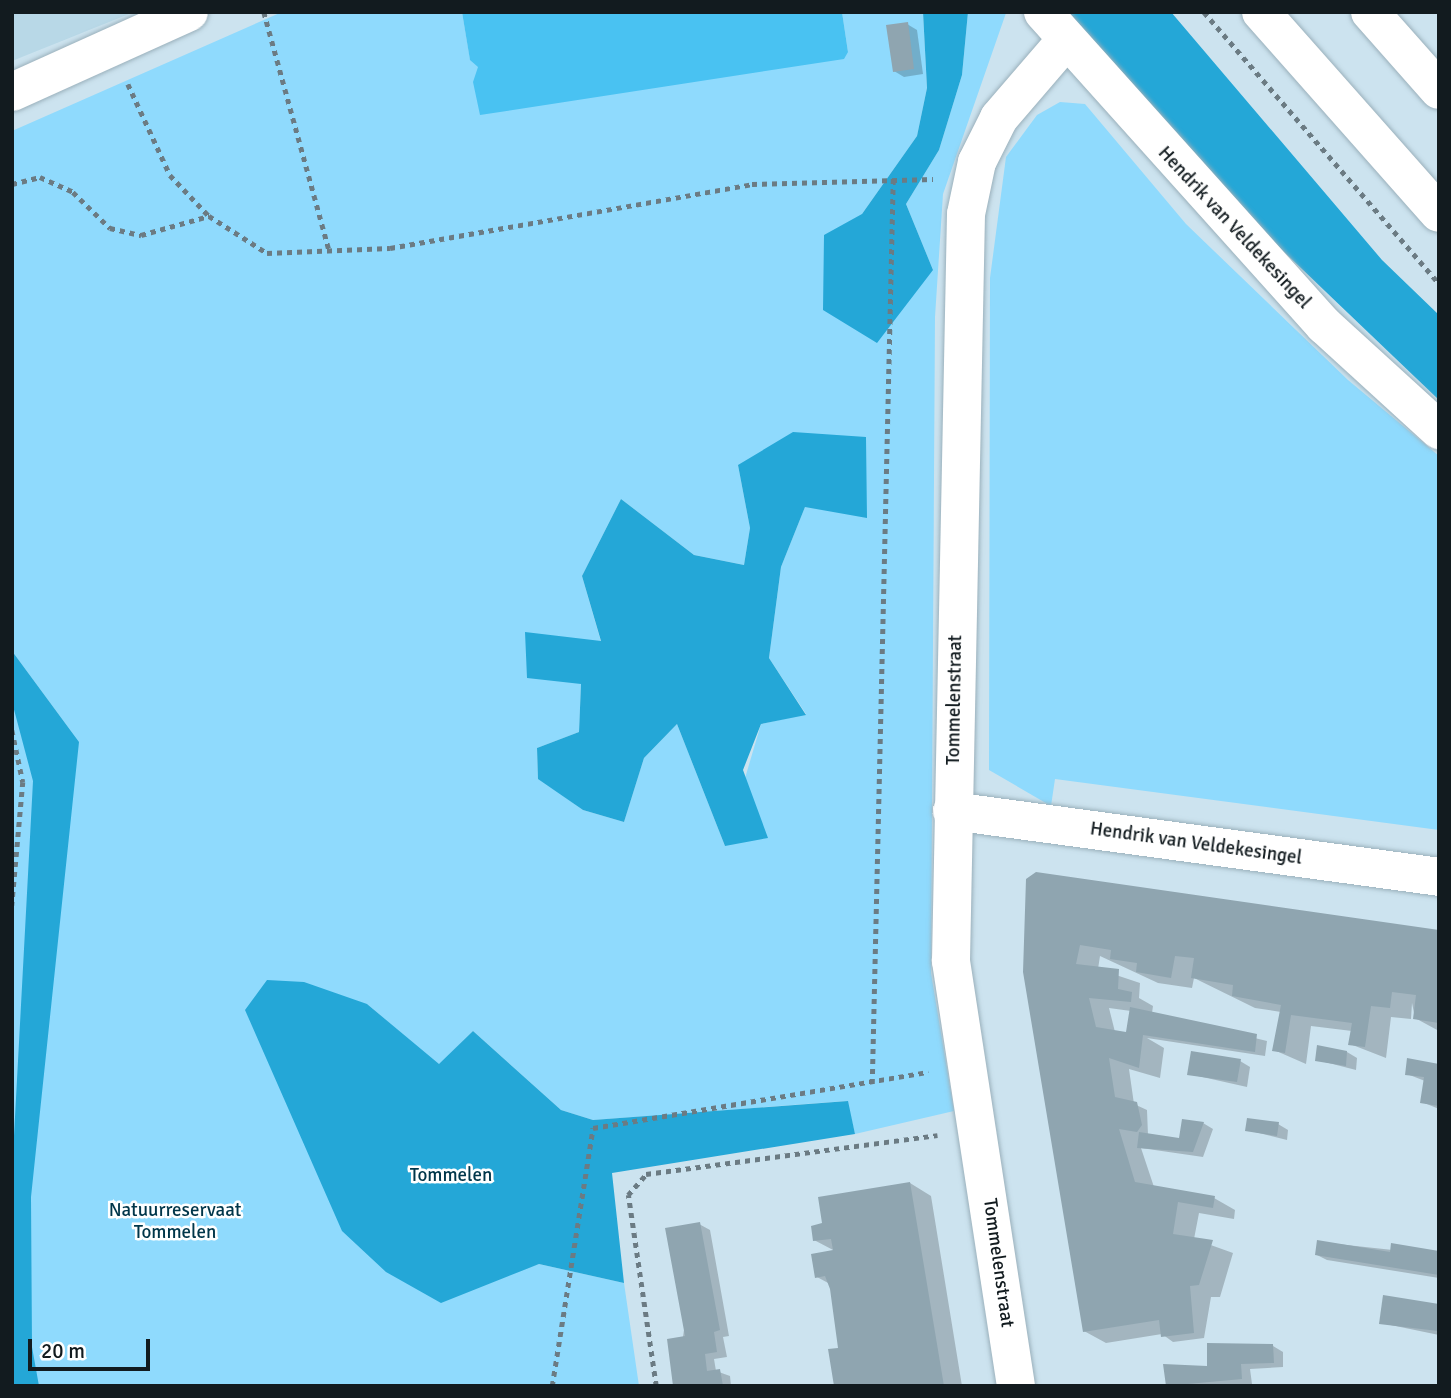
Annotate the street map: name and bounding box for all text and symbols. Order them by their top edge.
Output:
street label: Hendrik van Veldekesingel [1153,142,1315,314]
street label: Tommelenstraat [942,635,968,765]
street label: Hendrik van Veldekesingel [1089,818,1303,870]
park label: Tommelen [410,1165,492,1187]
street label: Tommelenstraat [978,1197,1018,1329]
park label: Natuurreservaat Tommelen [109,1200,241,1244]
scale bar [32,1324,154,1368]
text: 20 m [41,1338,85,1364]

